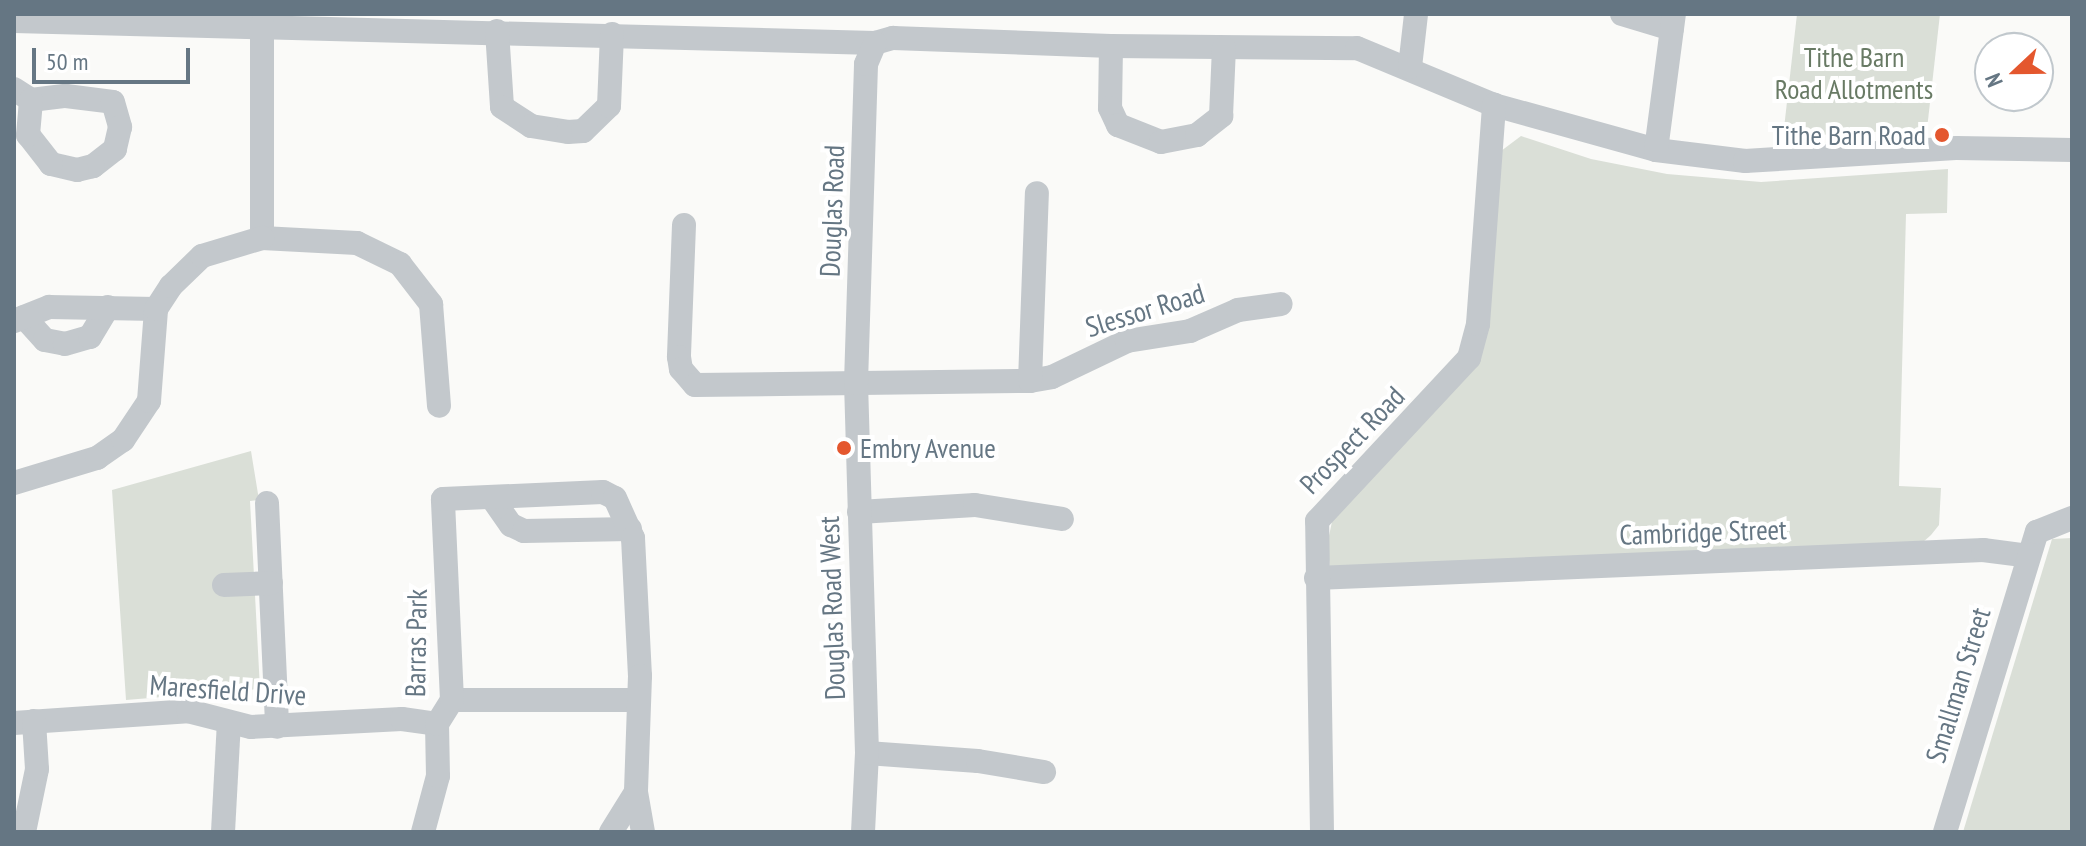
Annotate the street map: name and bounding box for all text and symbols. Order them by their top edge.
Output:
scale bar [36,32,194,82]
north arrow [1974,32,2054,112]
park label: Tithe Barn Road Allotments [1774,40,1934,106]
text: 50 m [46,46,88,77]
text: N [1978,69,2009,91]
place label: Tithe Barn Road [1772,118,1926,152]
marker: Tithe Barn Road [1933,126,1951,144]
street label: Douglas Road [813,144,851,278]
street label: Slessor Road [1082,276,1208,344]
street label: Prospect Road [1293,379,1411,501]
place label: Embry Avenue [860,431,997,465]
marker: Embry Avenue [835,439,853,457]
street label: Cambridge Street [1619,512,1787,552]
street label: Douglas Road West [812,515,852,701]
street label: Barras Park [398,589,434,697]
street label: Smallman Street [1919,604,1997,766]
street label: Maresfield Drive [149,668,307,712]

